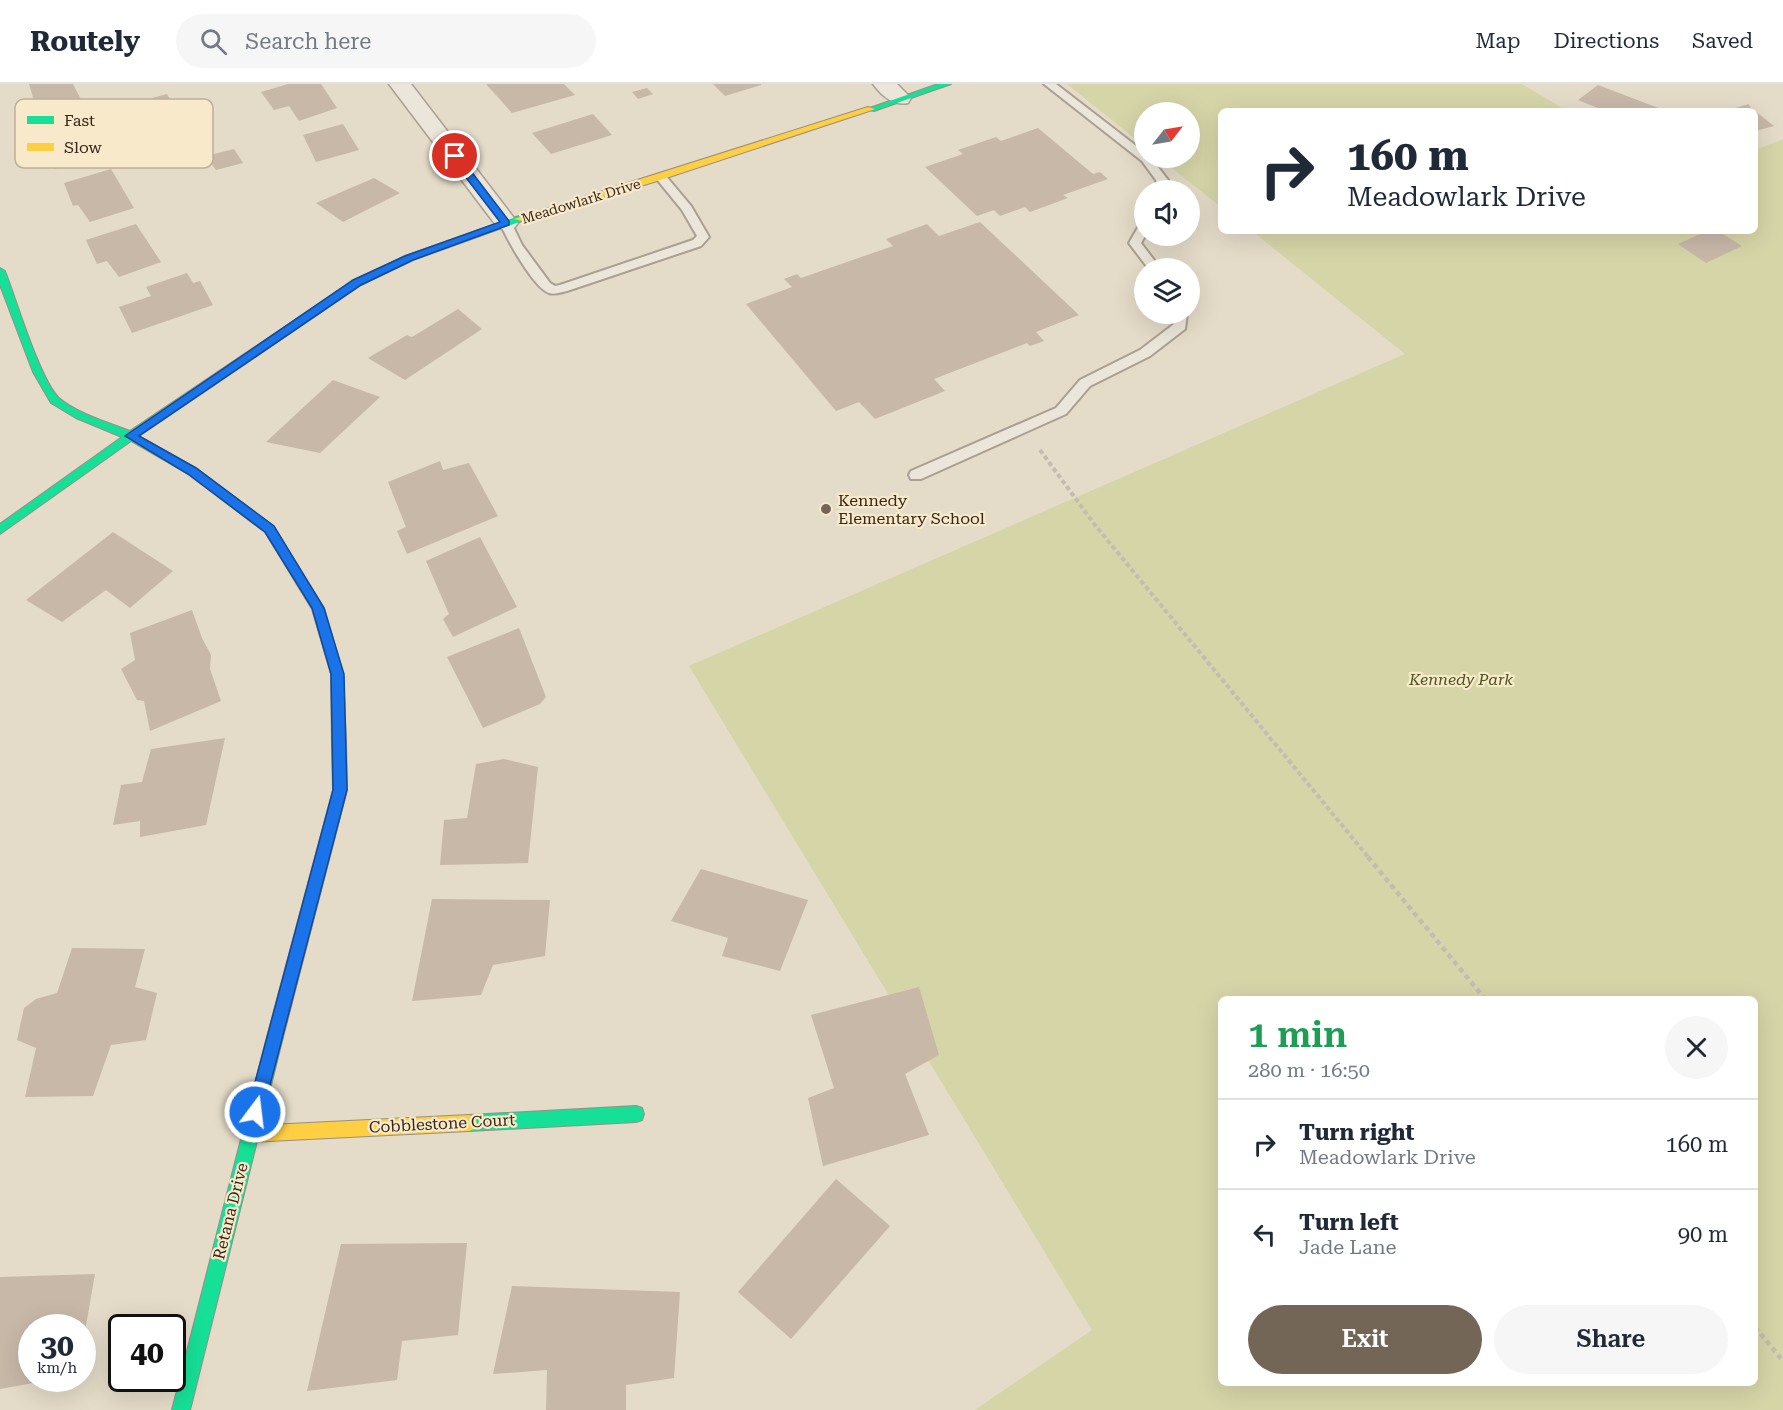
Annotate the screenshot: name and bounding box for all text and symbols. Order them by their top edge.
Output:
search box [176,14,596,68]
text: Routely [30,25,140,58]
icon: search [197,25,230,58]
text: Search here [245,29,371,54]
text: Map [1476,29,1520,53]
text: Directions [1553,29,1659,53]
text: Saved [1692,29,1753,53]
legend [15,99,213,168]
north arrow [1134,102,1200,168]
map controls [1134,102,1200,324]
text: Fast [64,111,95,130]
pin [429,130,480,181]
text: 160 m [1347,131,1469,180]
icon: right [1248,132,1326,210]
text: Slow [64,138,102,157]
icon: arrive [438,139,471,172]
street label: Meadowlark Drive [519,175,643,227]
button: sound [1134,180,1200,246]
text: Meadowlark Drive [1347,181,1586,213]
button: layers [1134,258,1200,324]
place label: Kennedy Elementary School [838,491,985,528]
marker: Kennedy Elementary School [819,502,833,516]
park label: Kennedy Park [1408,670,1513,689]
text: 1 min [1248,1014,1347,1056]
button: close [1665,1016,1728,1079]
text: 280 m · 16:50 [1248,1058,1370,1082]
position arrow [223,1080,287,1144]
street label: Cobblestone Court [368,1110,516,1137]
text: Turn right [1299,1120,1414,1145]
icon: right [1248,1128,1281,1161]
text: 160 m [1665,1132,1728,1157]
text: Meadowlark Drive [1299,1145,1476,1169]
street label: Retana Drive [209,1161,252,1261]
text: Turn left [1299,1210,1399,1235]
icon: left [1248,1218,1281,1251]
text: 90 m [1678,1222,1728,1247]
text: Jade Lane [1299,1235,1397,1259]
button: Exit [1248,1305,1482,1374]
button: Share [1494,1305,1728,1374]
speed limit sign: 40 [108,1314,186,1392]
text: 30 [40,1328,74,1363]
text: km/h [37,1359,77,1377]

